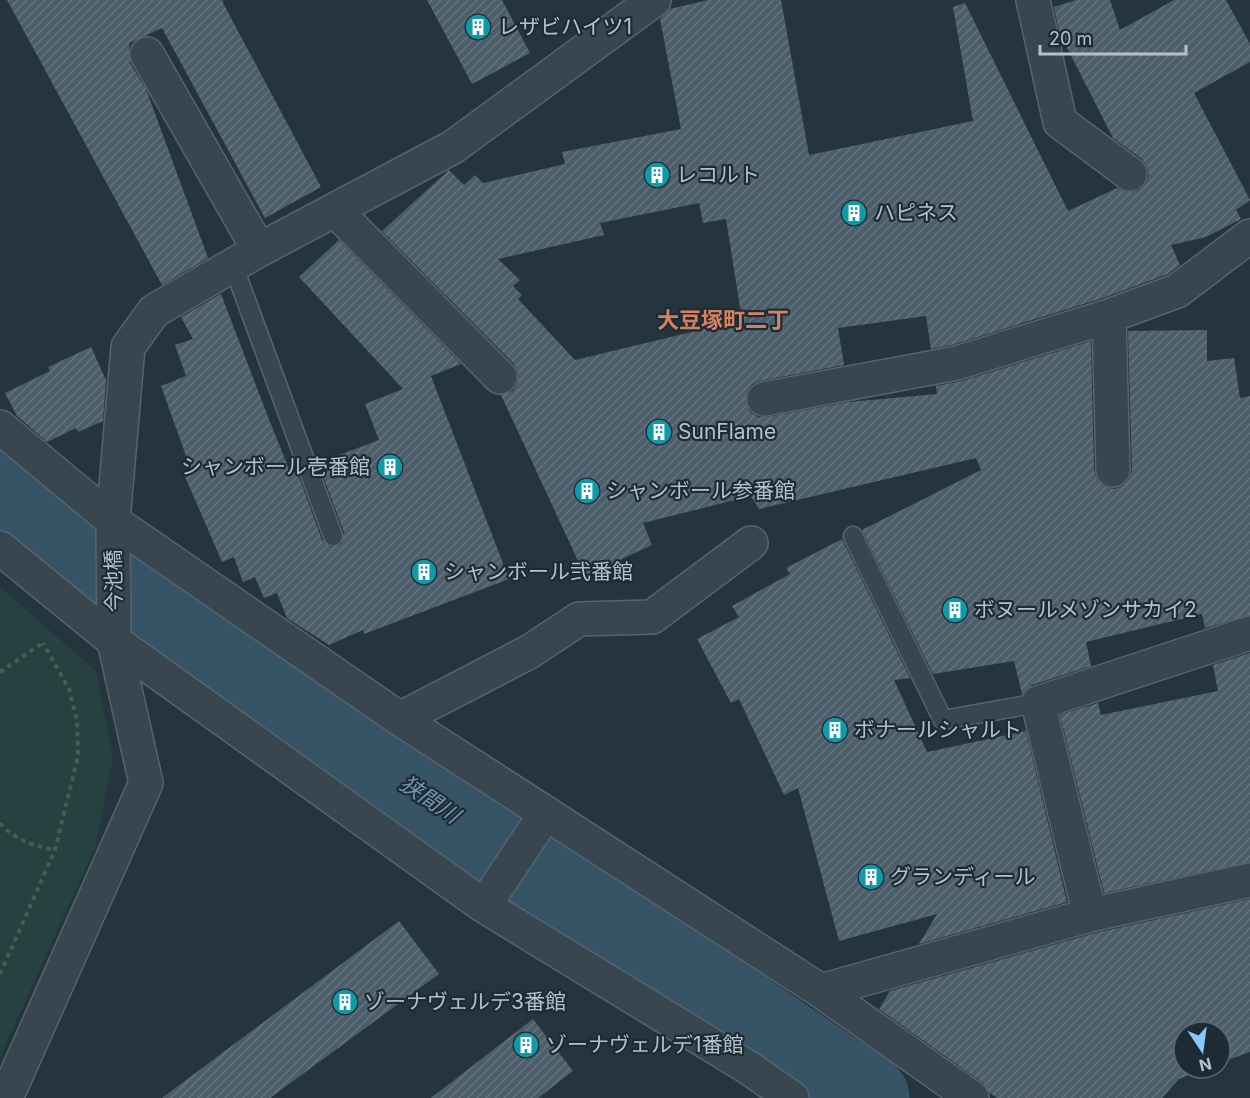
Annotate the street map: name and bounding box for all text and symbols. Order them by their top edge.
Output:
building icon: レザビハイツ1 [463,12,493,42]
place label: レザビハイツ1 [498,14,632,39]
scale bar [1040,18,1186,56]
text: 20 m [1049,28,1092,49]
building icon: レコルト [642,160,672,190]
place label: レコルト [676,162,760,187]
building icon: ハピネス [839,198,869,228]
place label: ハピネス [874,200,958,225]
district label: 大豆塚町二丁 [657,307,789,333]
building icon: SunFlame [644,417,674,447]
place label: SunFlame [678,419,776,444]
building icon: シャンボール壱番館 [375,452,405,482]
place label: シャンボール壱番館 [181,454,370,479]
building icon: シャンボール参番館 [572,476,602,506]
place label: シャンボール参番館 [606,478,795,503]
street label: 今池橋 [100,549,127,613]
building icon: シャンボール弐番館 [409,557,439,587]
place label: シャンボール弐番館 [444,559,633,584]
building icon: ボヌールメゾンサカイ2 [940,595,970,625]
place label: ボヌールメゾンサカイ2 [974,597,1197,622]
building icon: ボナールシャルト [820,715,850,745]
place label: ボナールシャルト [854,717,1022,742]
water label: 狭間川 [395,770,466,829]
building icon: グランディール [856,862,886,892]
place label: グランディール [890,864,1036,889]
building icon: ゾーナヴェルデ3番館 [330,987,360,1017]
place label: ゾーナヴェルデ3番館 [364,989,566,1014]
north arrow [1172,1020,1232,1080]
building icon: ゾーナヴェルデ1番館 [511,1030,541,1060]
place label: ゾーナヴェルデ1番館 [546,1032,744,1057]
text: N [1197,1053,1214,1076]

